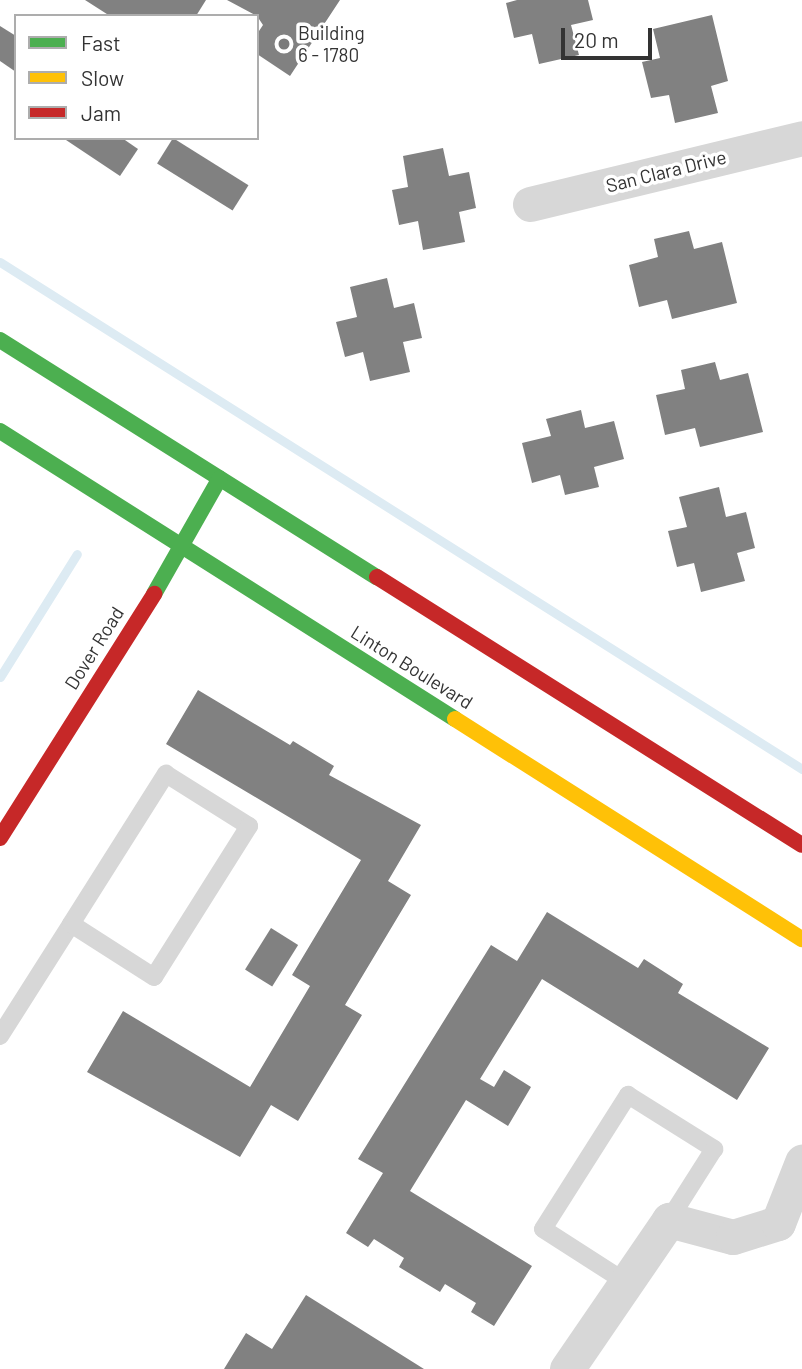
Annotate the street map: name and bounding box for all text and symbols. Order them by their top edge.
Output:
legend [14,14,259,140]
scale bar [564,14,655,58]
place label: Building 6 - 1780 [298,22,365,66]
text: 20 m [574,27,619,52]
text: Fast [81,30,121,55]
marker: Building 6 - 1780 [276,36,292,52]
text: Slow [81,65,124,90]
text: Jam [81,100,121,125]
street label: San Clara Drive [604,145,728,197]
street label: Dover Road [60,602,128,694]
street label: Linton Boulevard [347,620,477,714]

